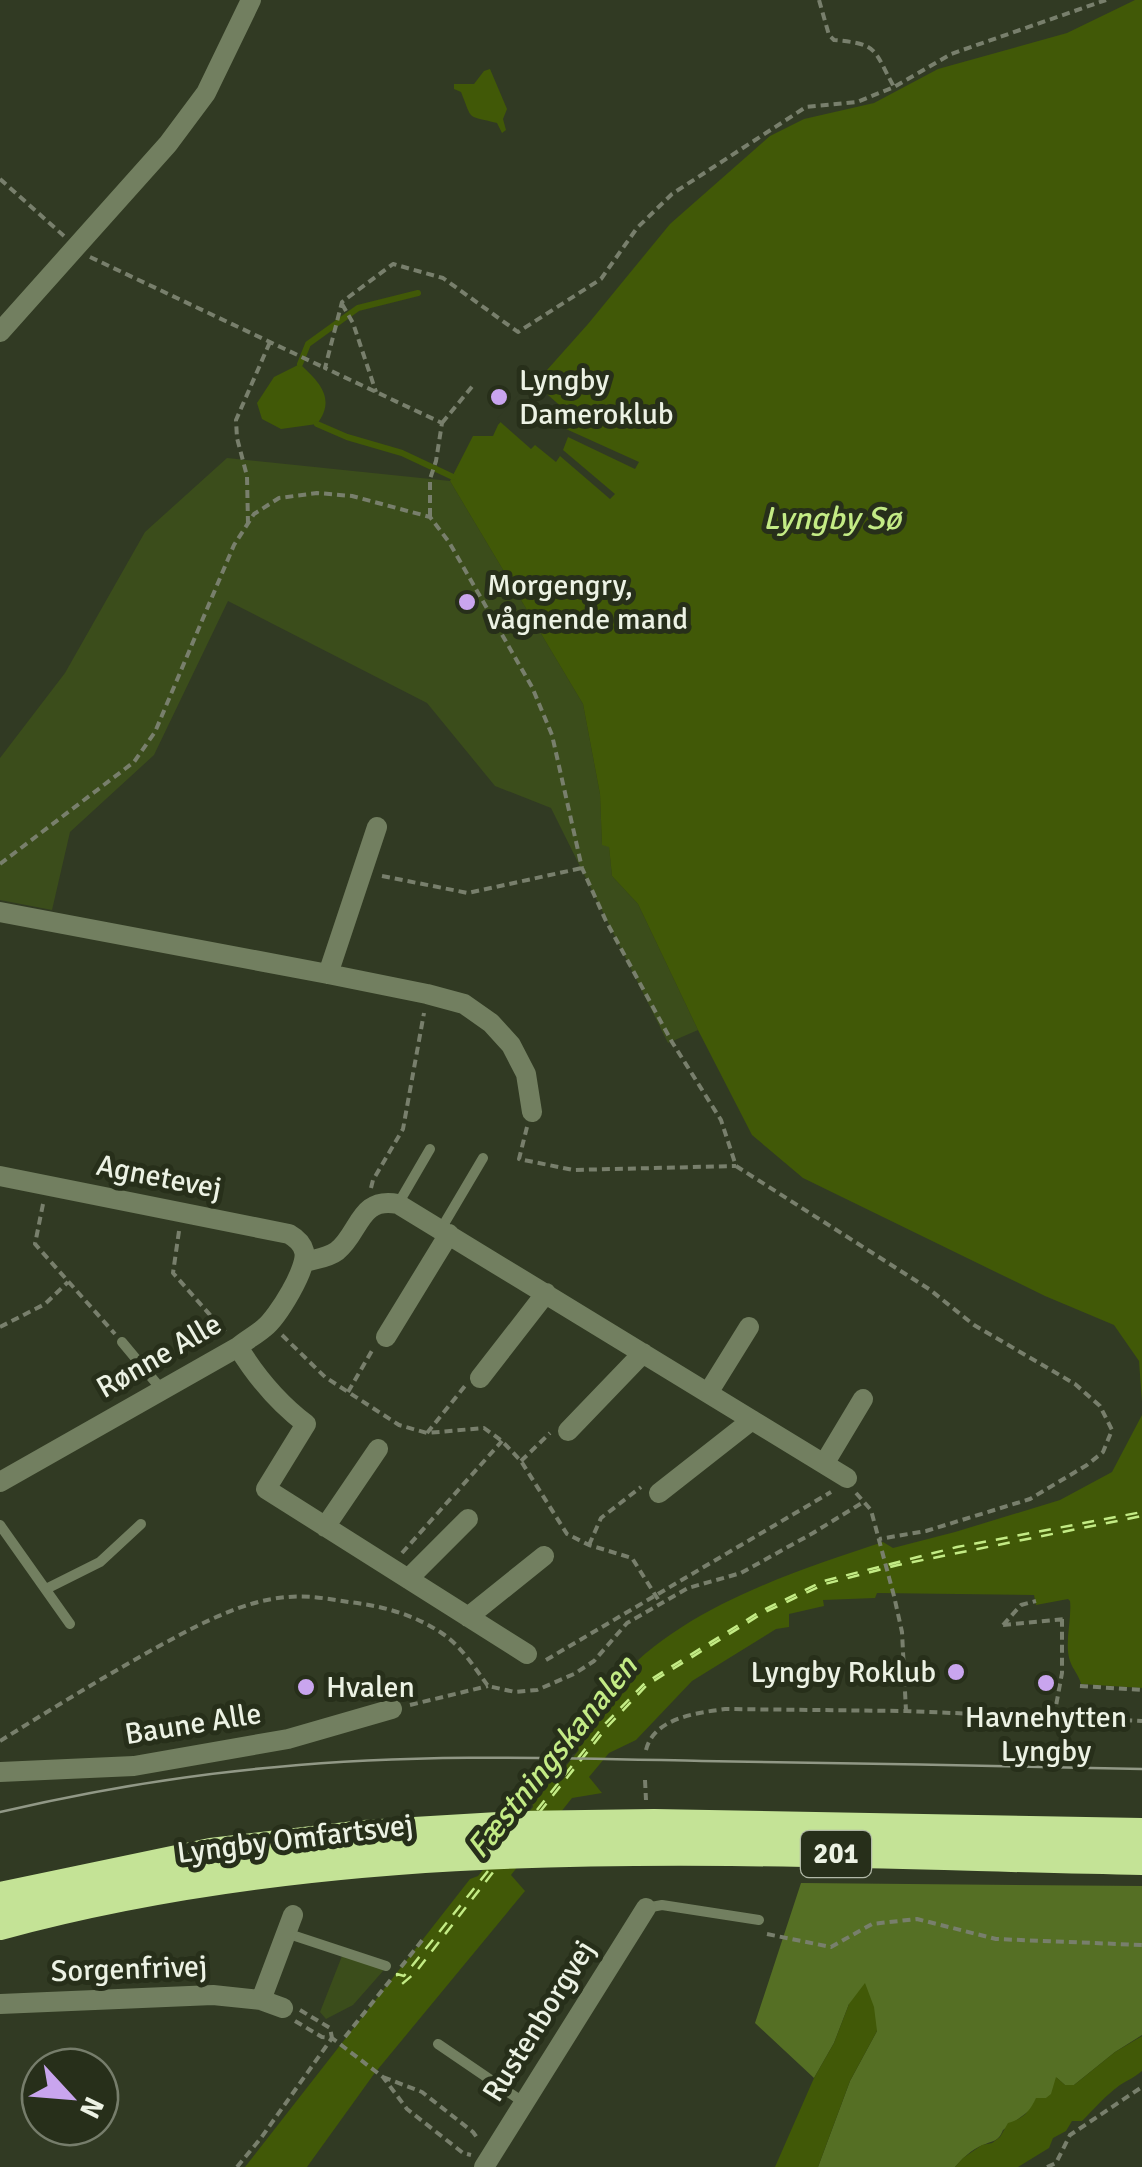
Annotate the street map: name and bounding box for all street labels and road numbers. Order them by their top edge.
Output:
street label: Agnetevej [93,1147,225,1207]
street label: Rønne Alle [90,1306,228,1406]
street label: Baune Alle [122,1695,264,1753]
street label: Lyngby Omfartsvej [175,1806,415,1872]
road number: 201 [801,1831,871,1877]
street label: Rustenborgvej [475,1934,603,2108]
street label: Sorgenfrivej [50,1948,208,1990]

